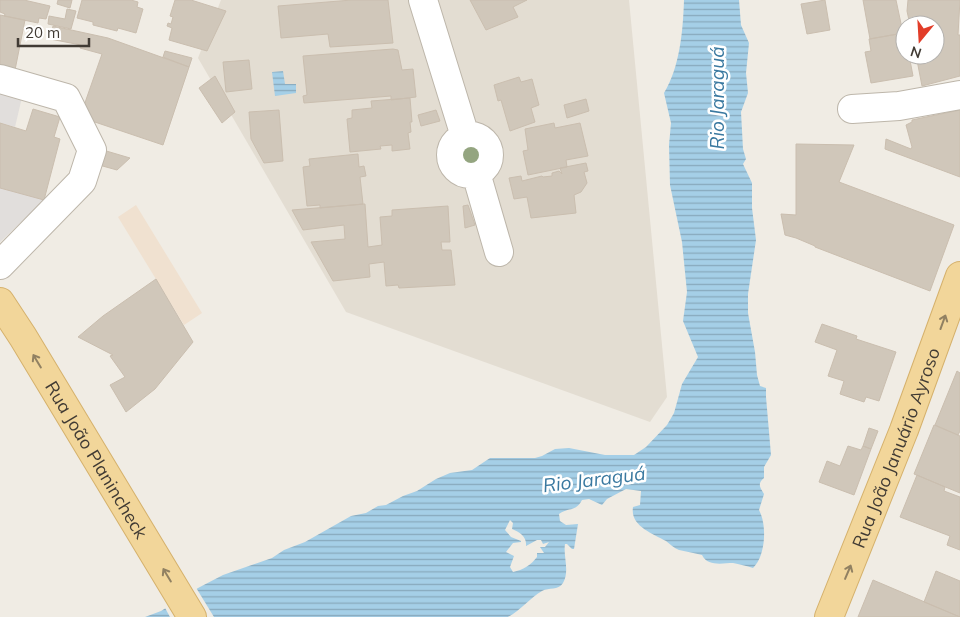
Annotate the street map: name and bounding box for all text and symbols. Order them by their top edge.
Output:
scale bar [18,15,89,47]
north arrow [895,15,945,65]
text: 20 m [25,23,60,42]
text: N [908,42,924,63]
water label: Rio Jaraguá [705,46,729,150]
one-way arrow [939,315,948,330]
street label: Rua João Januário Ayroso [846,344,945,551]
one-way arrow [32,354,42,368]
street label: Rua João Planincheck [41,376,154,543]
water label: Rio Jaraguá [541,461,647,497]
one-way arrow [844,565,853,580]
one-way arrow [161,569,171,583]

